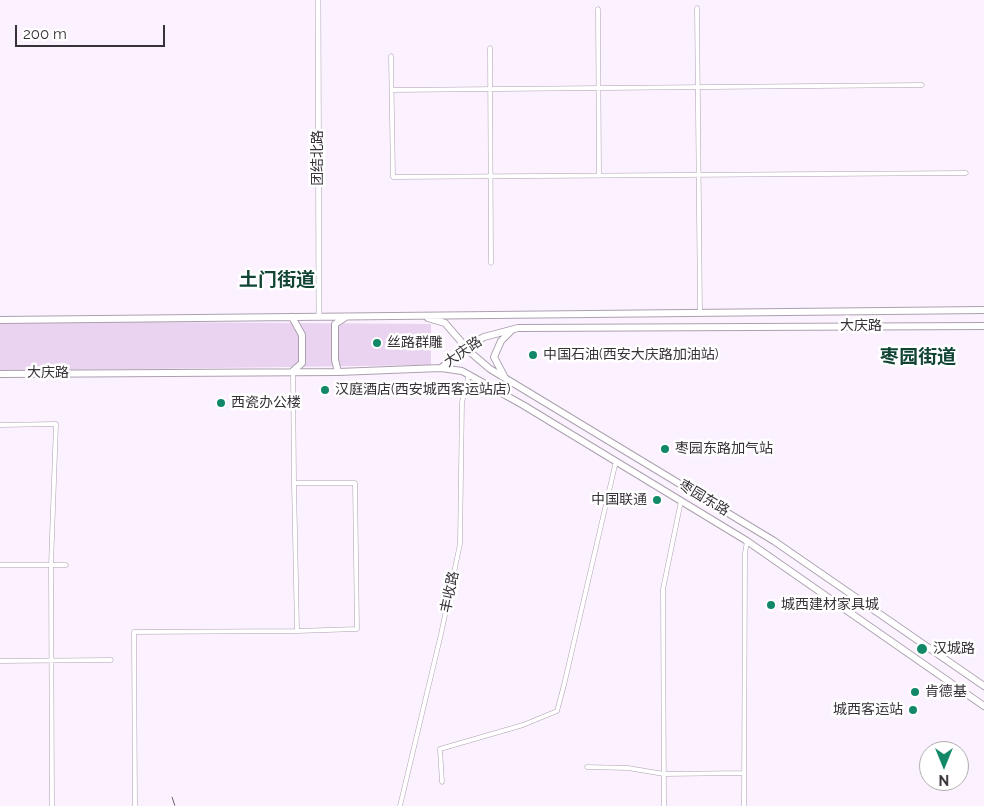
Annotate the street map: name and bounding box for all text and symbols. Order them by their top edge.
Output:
scale bar [18,15,168,47]
text: 200 m [23,25,67,43]
street label: 团结北路 [310,130,326,186]
district label: 土门街道 [239,269,315,291]
street label: 大庆路 [840,318,882,334]
street label: 大庆路 [441,333,485,371]
place label: 丝路群雕 [387,335,443,351]
marker: 丝路群雕 [371,337,383,349]
district label: 枣园街道 [880,346,956,368]
place label: 中国石油(西安大庆路加油站) [543,347,719,363]
marker: 中国石油(西安大庆路加油站) [527,349,539,361]
street label: 大庆路 [27,365,69,381]
place label: 汉庭酒店(西安城西客运站店) [335,382,511,398]
marker: 汉庭酒店(西安城西客运站店) [319,384,331,396]
place label: 西瓷办公楼 [231,395,301,411]
marker: 西瓷办公楼 [215,397,227,409]
place label: 枣园东路加气站 [675,441,773,457]
marker: 枣园东路加气站 [659,443,671,455]
street label: 枣园东路 [676,476,732,520]
place label: 中国联通 [591,492,647,508]
marker: 中国联通 [651,494,663,506]
street label: 丰收路 [437,570,463,614]
place label: 城西建材家具城 [781,597,879,613]
marker: 城西建材家具城 [765,599,777,611]
place label: 汉城路 [933,641,975,657]
marker: 汉城路 [915,642,929,656]
place label: 肯德基 [925,684,967,700]
marker: 肯德基 [909,686,921,698]
place label: 城西客运站 [833,702,903,718]
marker: 城西客运站 [907,704,919,716]
north arrow [919,741,969,791]
text: N [939,772,949,788]

